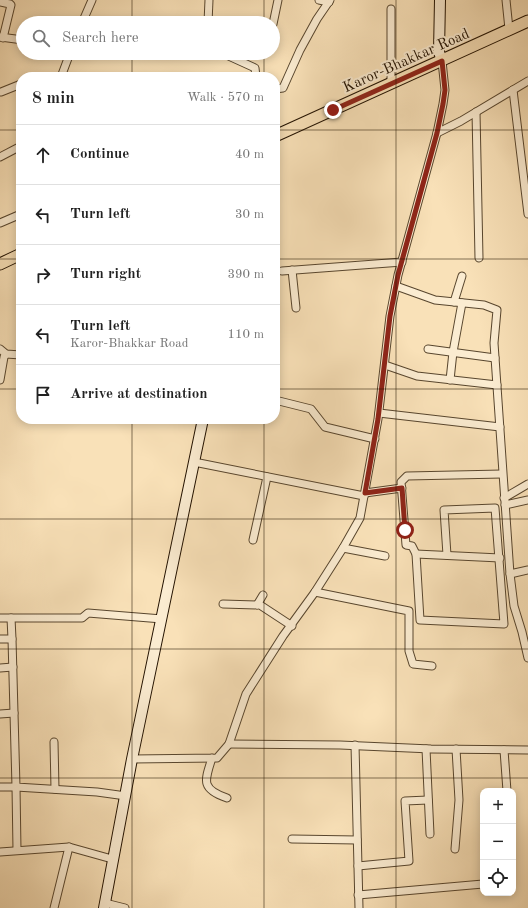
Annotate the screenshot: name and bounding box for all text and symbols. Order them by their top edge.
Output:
search box [16,16,280,60]
icon: search [30,27,52,49]
street label: Karor-Bhakkar Road [341,27,472,96]
text: Search here [62,31,139,46]
text: 8 min [32,90,75,107]
text: Walk · 570 m [187,91,264,104]
route end [324,101,342,119]
icon: ahead [32,144,54,166]
text: Continue [70,147,129,162]
text: 40 m [235,148,264,161]
icon: left [32,204,54,226]
text: Turn left [70,207,130,222]
text: 30 m [235,208,264,221]
icon: right [32,264,54,286]
text: Turn right [70,267,141,282]
text: 390 m [227,268,264,281]
text: Turn left [70,319,130,334]
icon: left [32,324,54,346]
text: 110 m [227,328,264,341]
text: Karor-Bhakkar Road [70,337,189,350]
icon: arrive [32,384,54,406]
text: Arrive at destination [70,387,208,402]
route start [396,521,414,539]
map controls [480,788,516,896]
button: + [480,788,516,824]
button: − [480,824,516,860]
button: locate [480,860,516,896]

